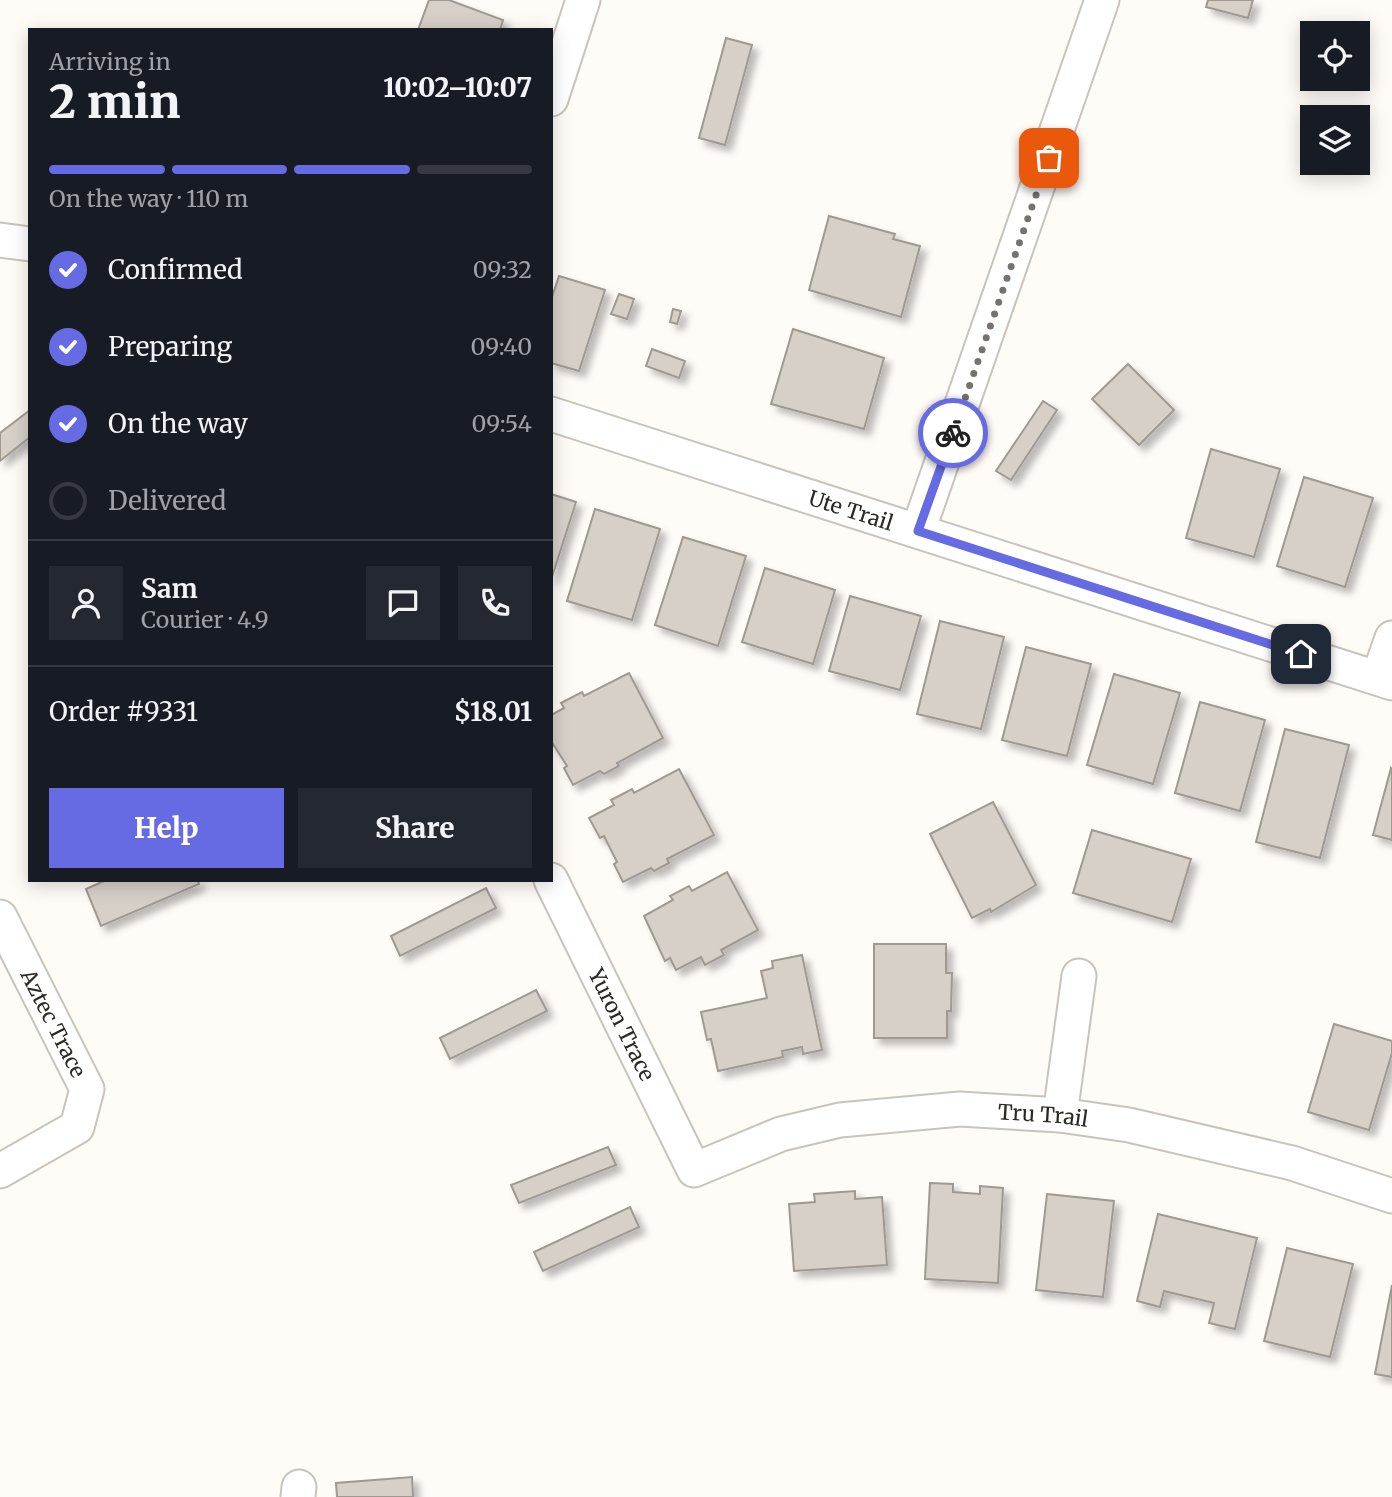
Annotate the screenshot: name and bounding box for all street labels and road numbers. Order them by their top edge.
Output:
street label: Ute Trail [805,484,897,536]
street label: Yuron Trace [583,963,661,1085]
street label: Aztec Trace [15,964,92,1082]
street label: Tru Trail [997,1098,1091,1133]

